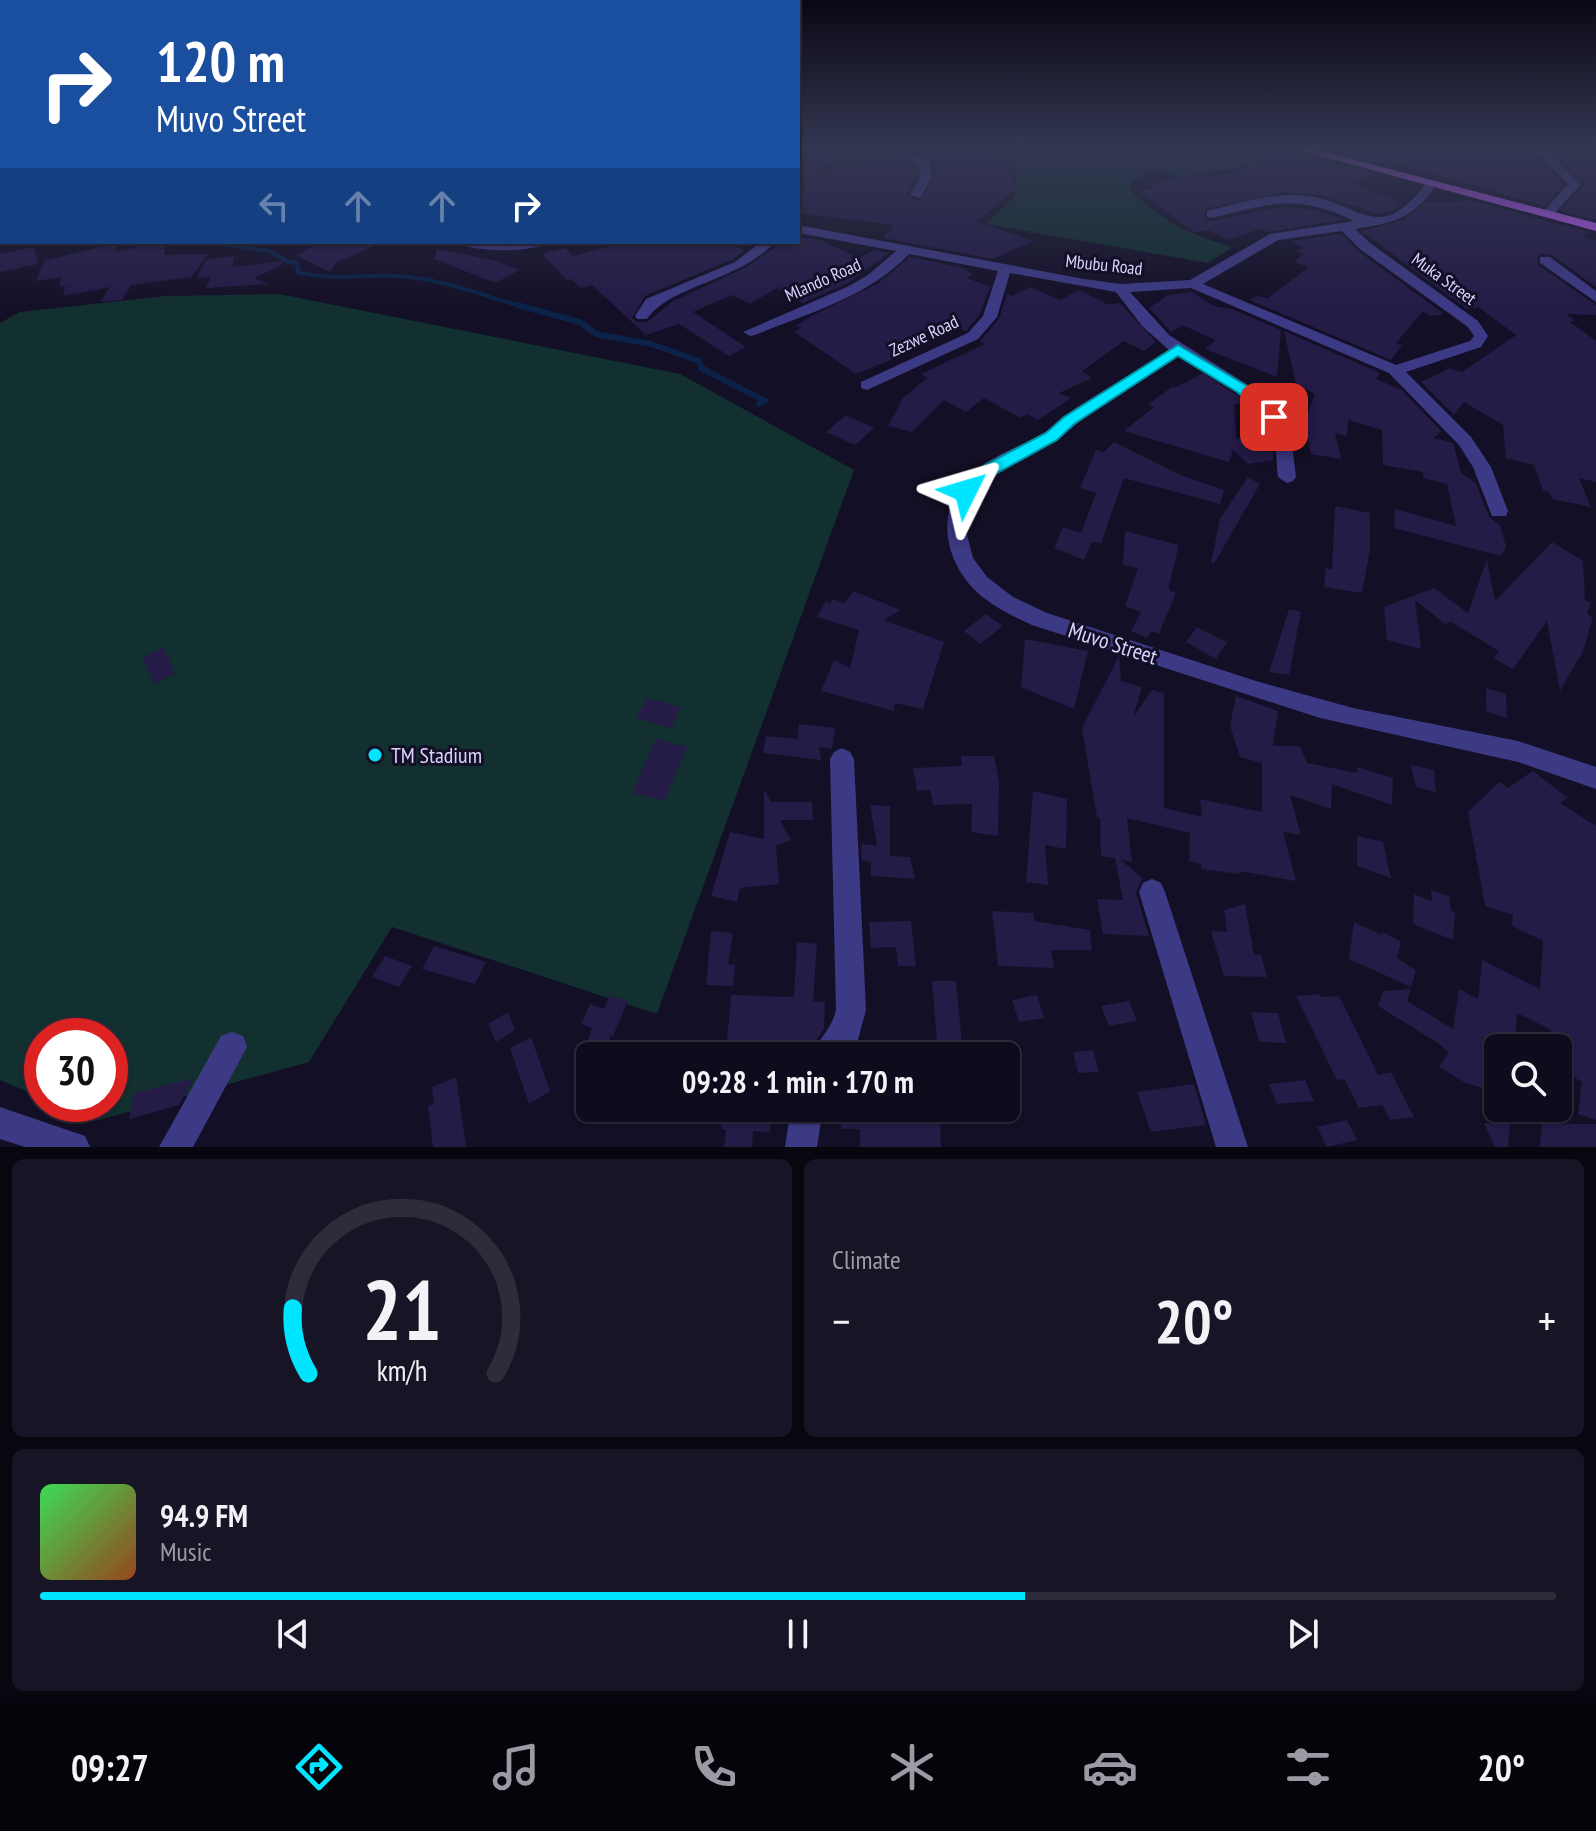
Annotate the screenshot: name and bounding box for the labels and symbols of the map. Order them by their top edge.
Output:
street label: Muka Street [1407,247,1481,310]
street label: Mbubu Road [1064,249,1144,280]
street label: Mlando Road [781,253,864,306]
street label: Zezwe Road [886,310,962,361]
pin [1240,383,1308,451]
position arrow [924,449,1008,533]
street label: Muvo Street [1065,615,1161,671]
place label: TM Stadium [391,741,482,769]
marker: TM Stadium [366,746,384,764]
speed limit sign: 30 [24,1018,128,1122]

